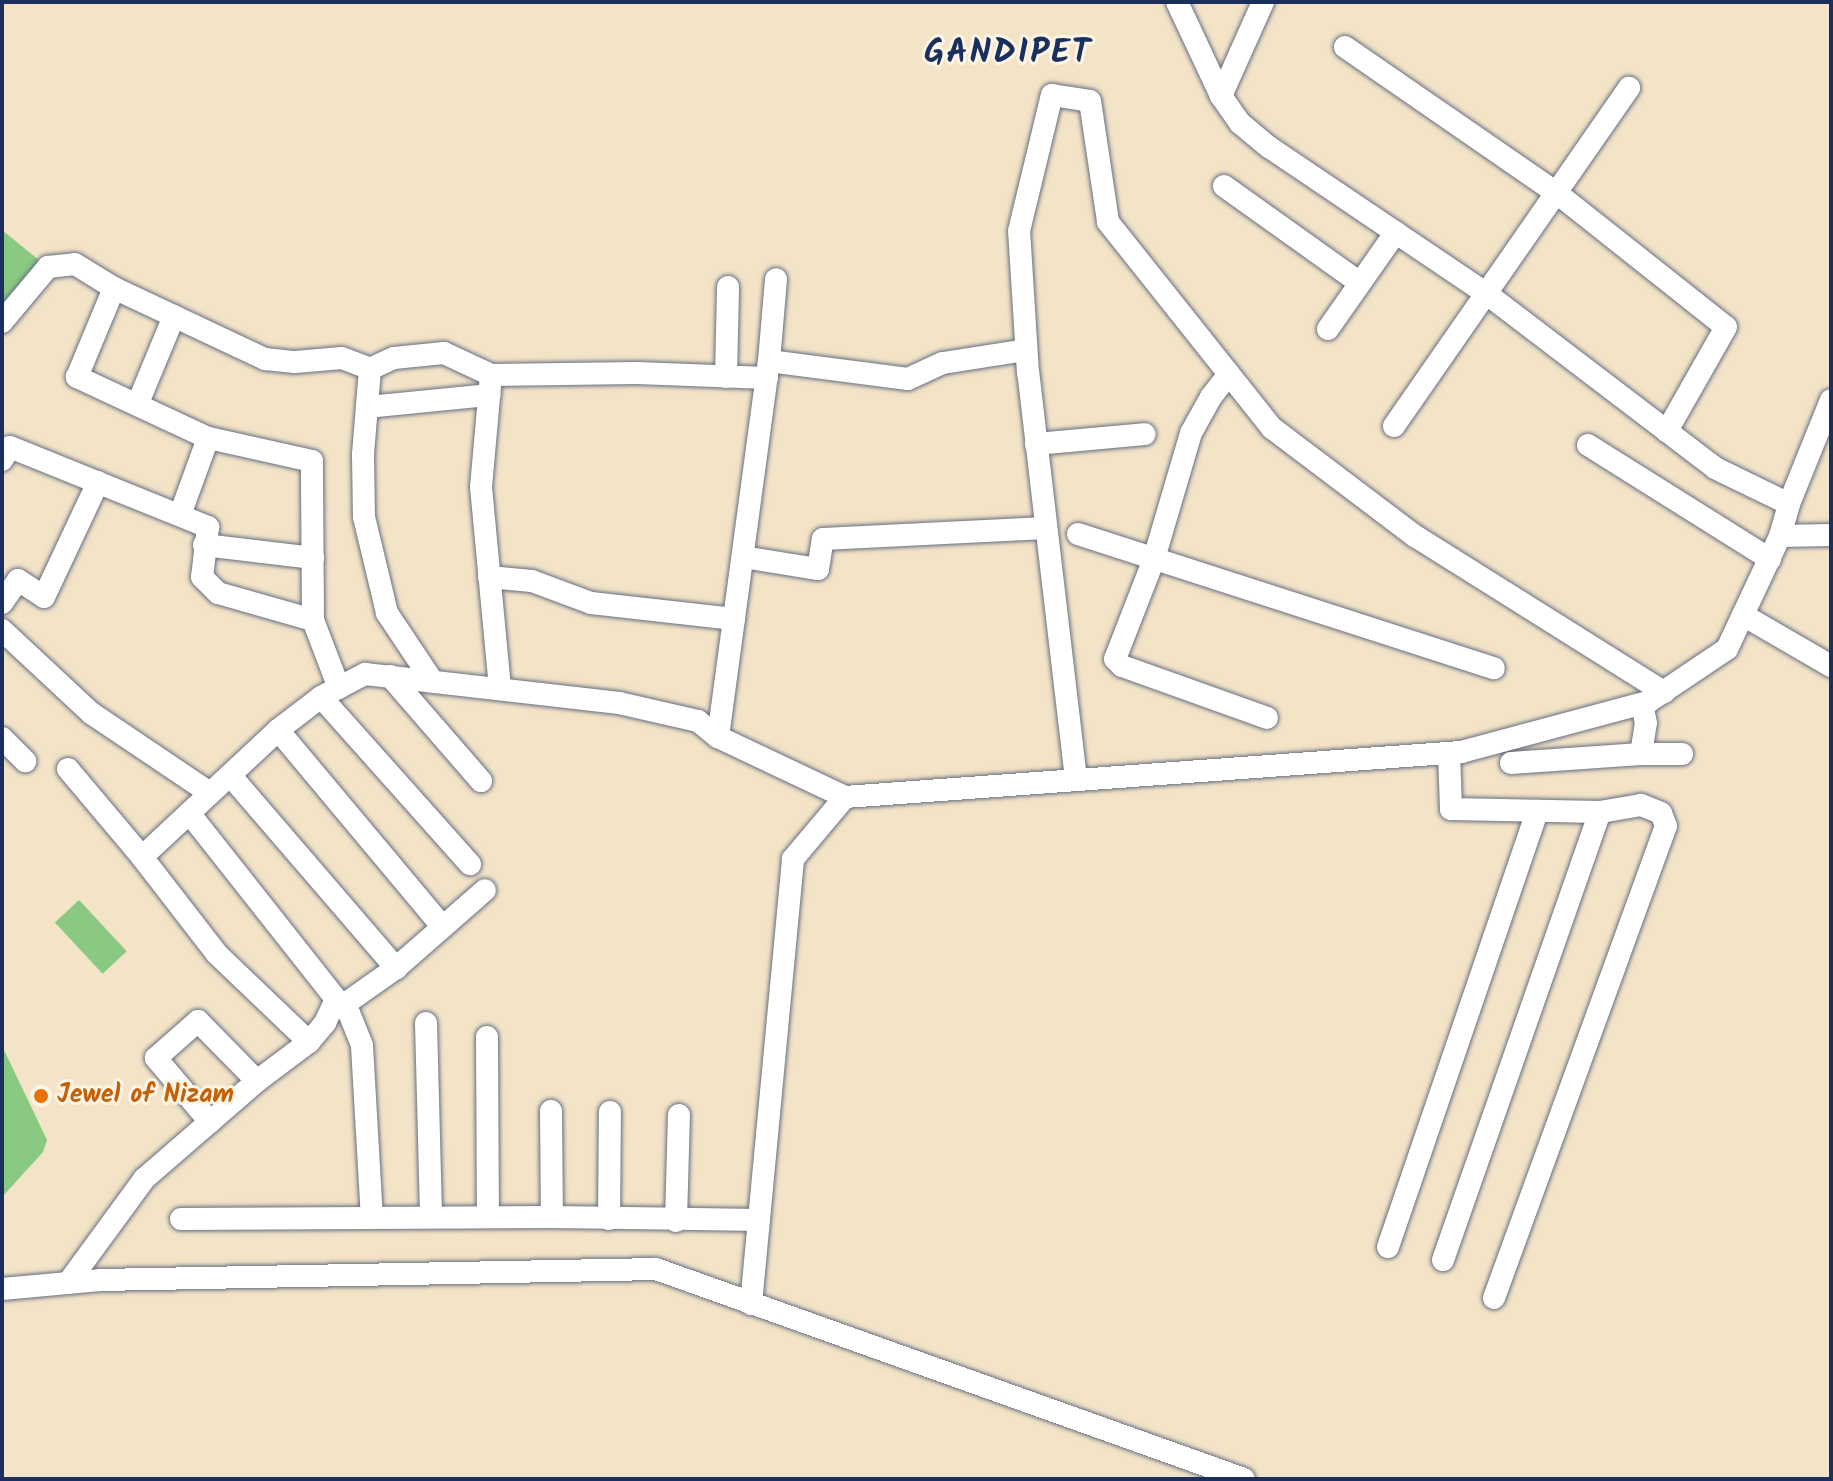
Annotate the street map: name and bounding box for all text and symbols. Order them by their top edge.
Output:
district label: GANDIPET [924,34,1092,74]
place label: Jewel of Nizam [57,1080,234,1112]
marker: Jewel of Nizam [32,1087,50,1105]

